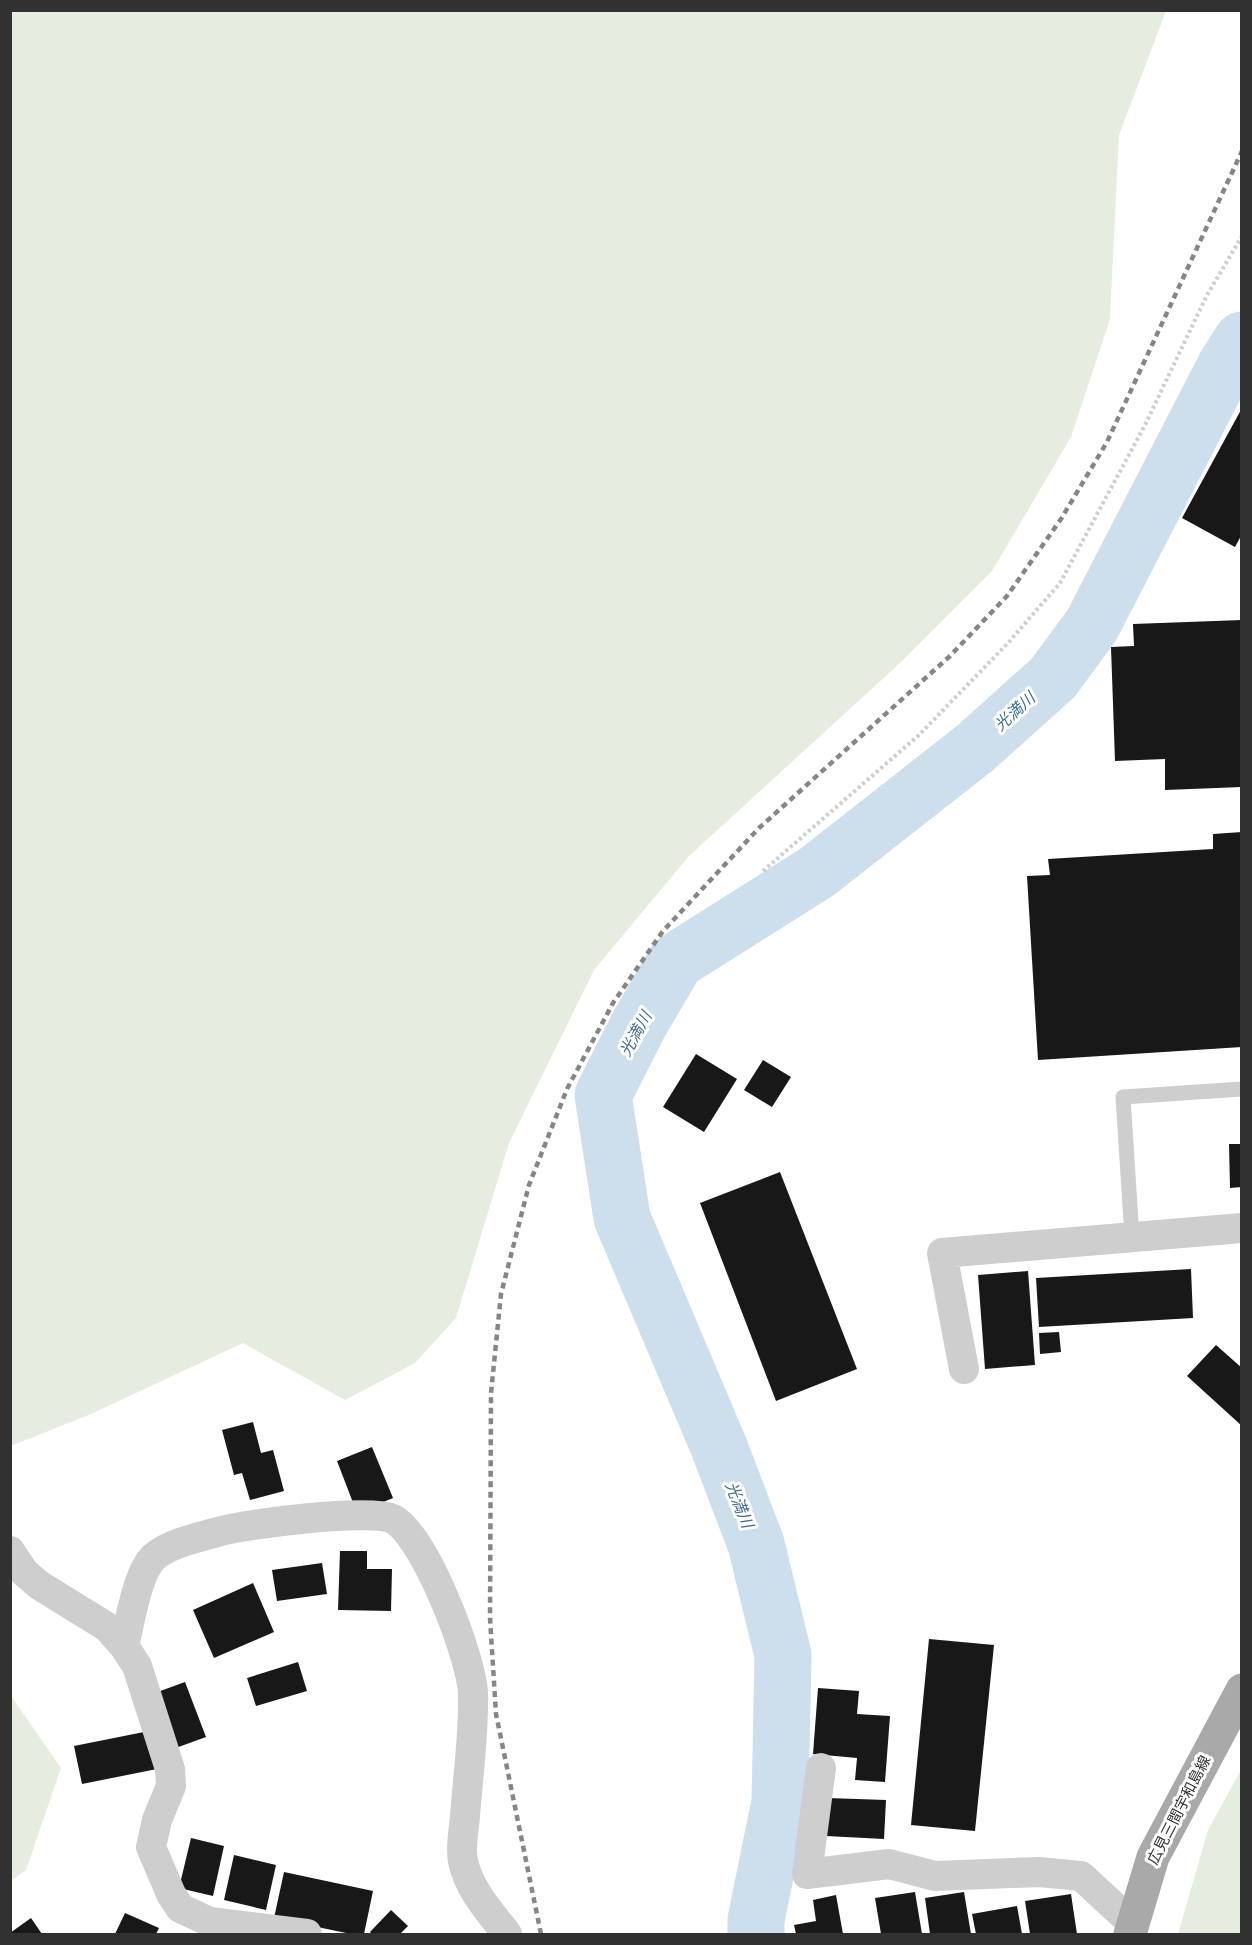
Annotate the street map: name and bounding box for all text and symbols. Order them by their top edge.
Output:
water label: 光満川 [990,687,1041,735]
water label: 光満川 [616,1006,657,1060]
water label: 光満川 [721,1479,758,1533]
street label: 広見三間宇和島線 [1144,1752,1214,1868]

